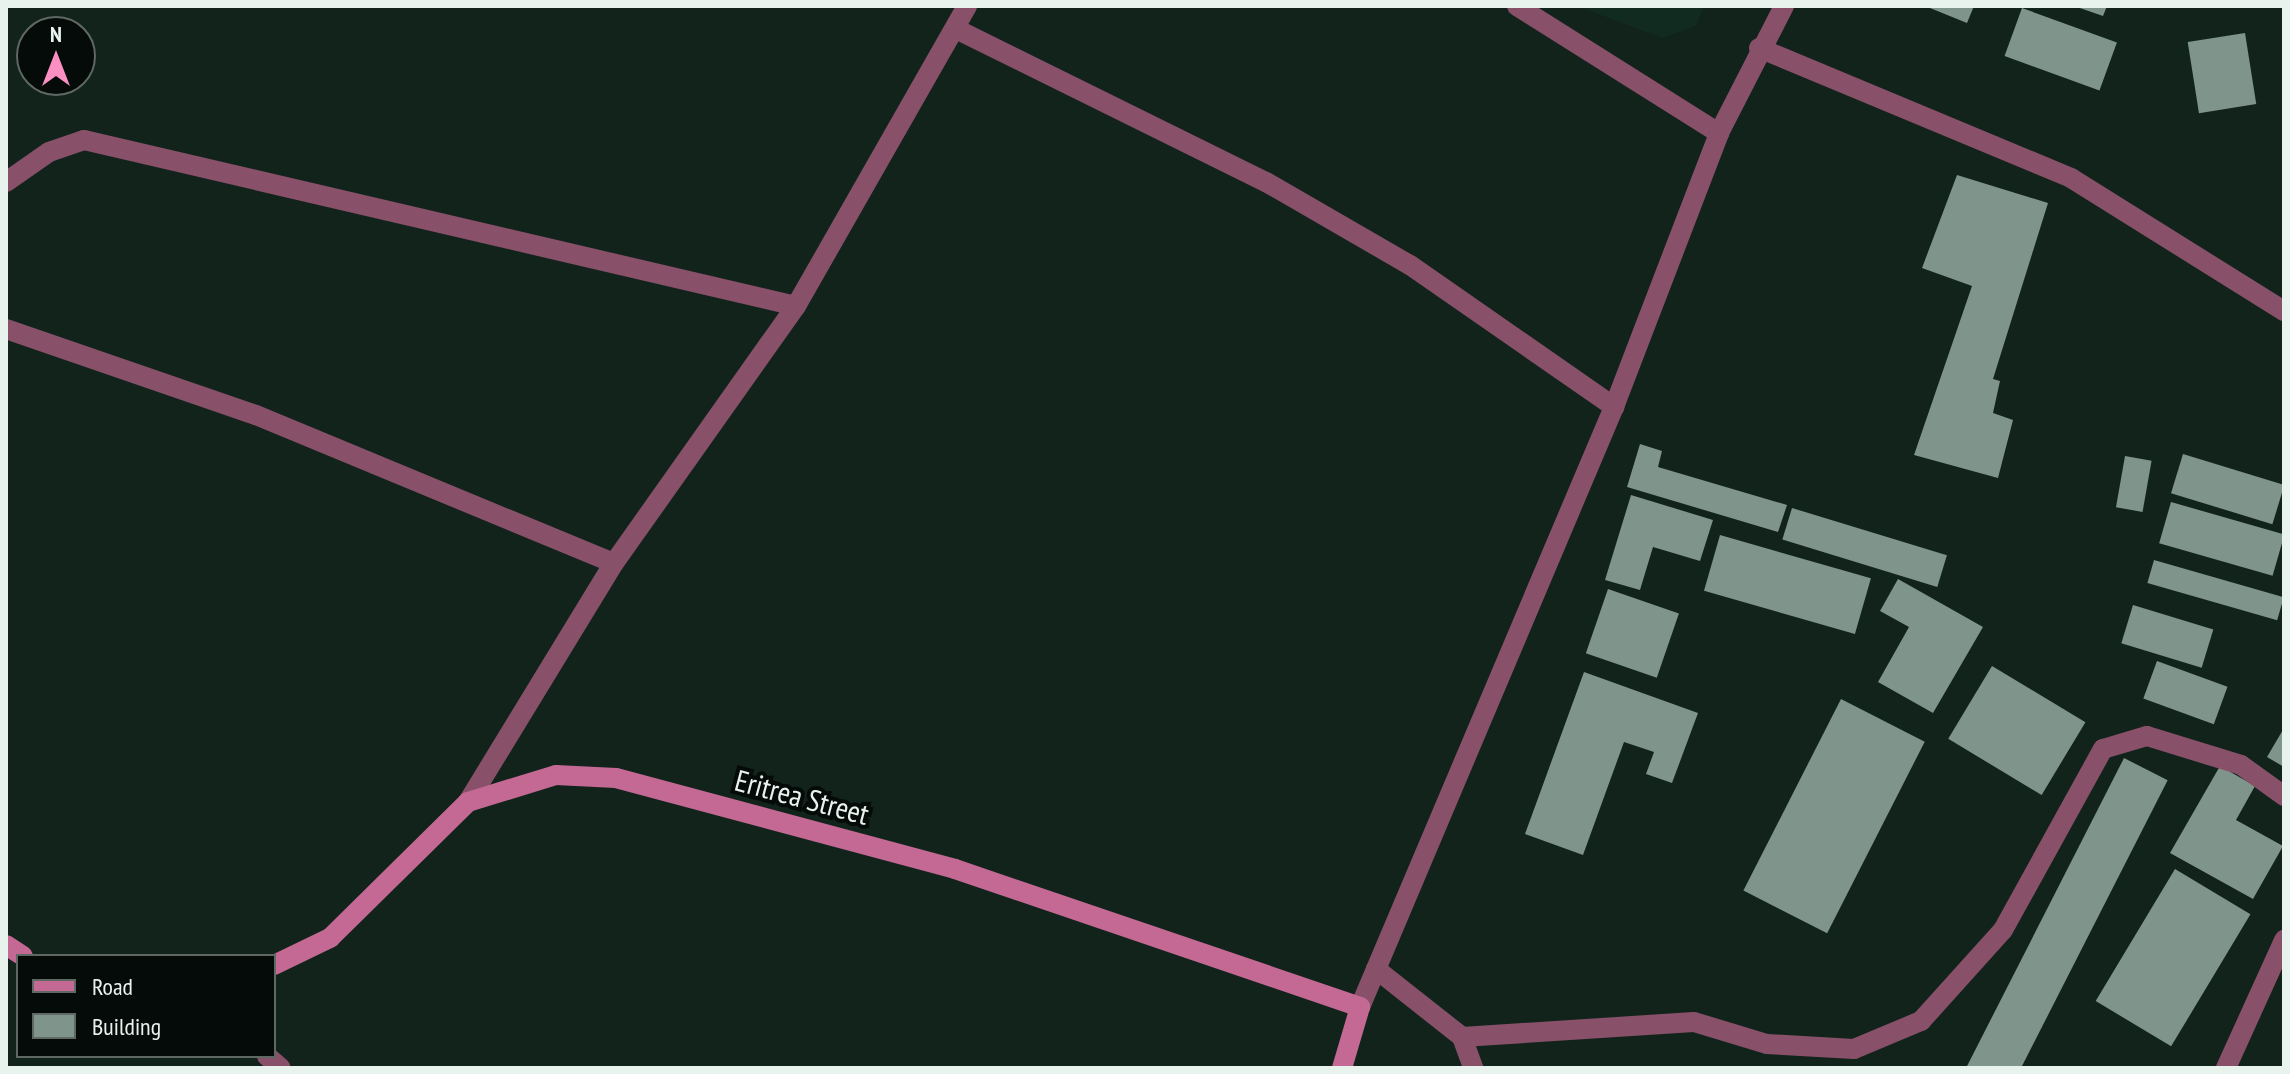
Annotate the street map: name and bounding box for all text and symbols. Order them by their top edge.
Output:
north arrow [16,16,96,96]
text: N [50,20,62,48]
street label: Eritrea Street [731,762,873,832]
legend [16,954,276,1058]
text: Road [92,971,133,1002]
text: Building [92,1011,161,1042]

